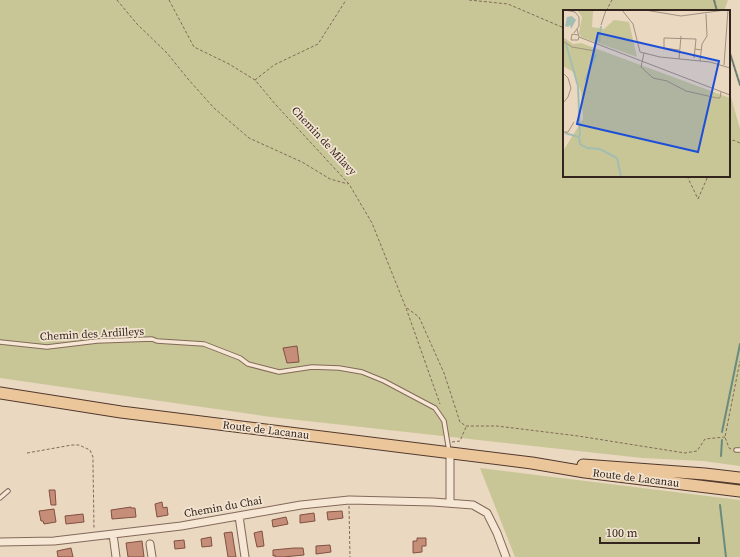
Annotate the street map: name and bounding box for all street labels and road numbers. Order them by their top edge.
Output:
street label: Chemin de Milavy [288,103,360,179]
street label: Chemin des Ardilleys [39,324,145,344]
street label: Route de Lacanau [222,417,311,443]
street label: Route de Lacanau [592,465,681,491]
street label: Chemin du Chai [183,493,263,521]

